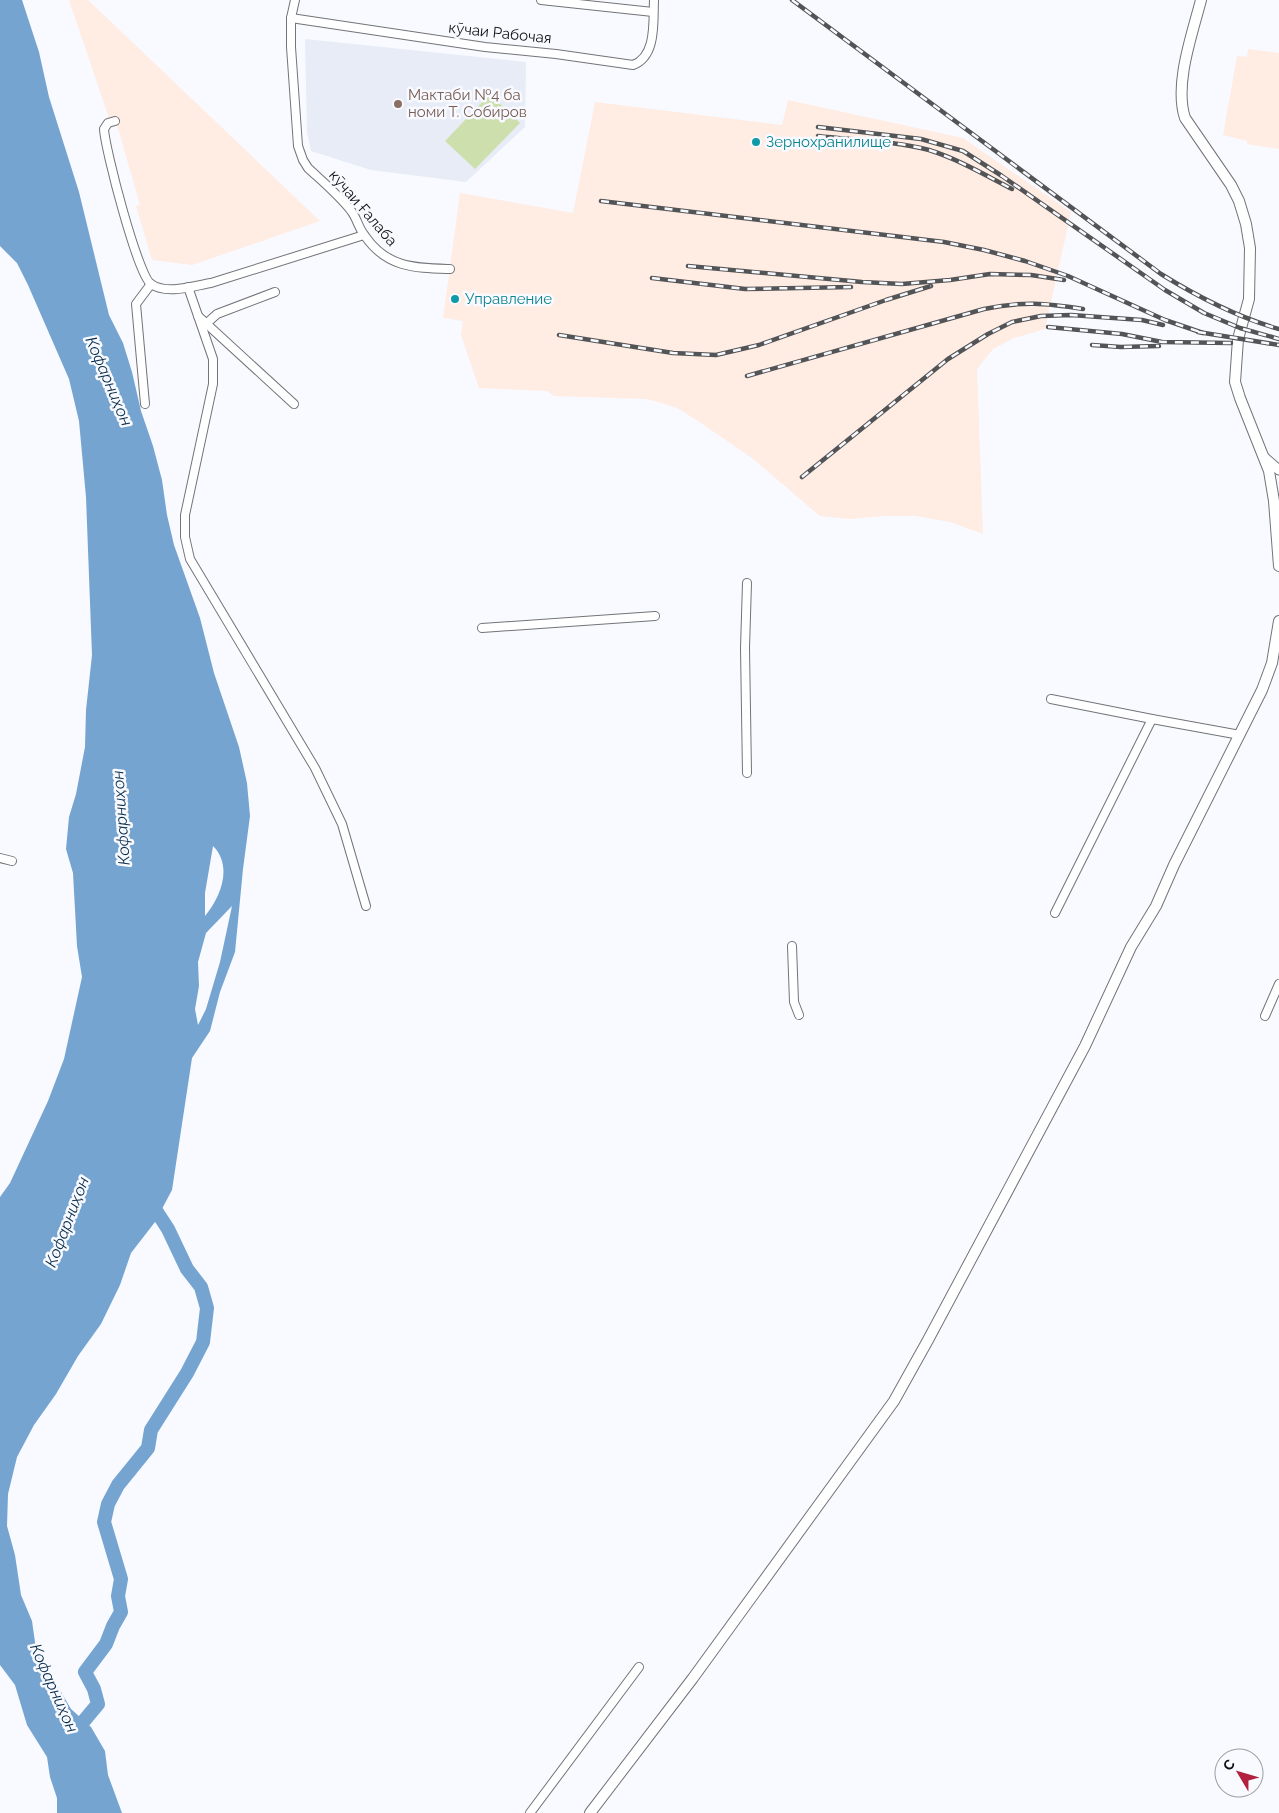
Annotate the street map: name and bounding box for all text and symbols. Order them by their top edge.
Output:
street label: кӯчаи Рабочая [447,19,553,47]
place label: Мактаби №4 ба номи Т. Собиров [408,86,527,121]
marker: Мактаби №4 ба номи Т. Собиров [392,98,404,110]
place label: Зернохранилище [766,133,891,151]
marker: Зернохранилище [750,136,762,148]
street label: кӯчаи Ғалаба [325,166,401,250]
place label: Управление [465,290,552,308]
marker: Управление [449,293,461,305]
water label: Кофарниҳон [82,334,136,428]
water label: Кофарниҳон [108,770,134,866]
water label: Кофарниҳон [41,1174,93,1270]
water label: Кофарниҳон [26,1641,82,1735]
north arrow [1214,1748,1264,1798]
text: С [1219,1756,1238,1774]

